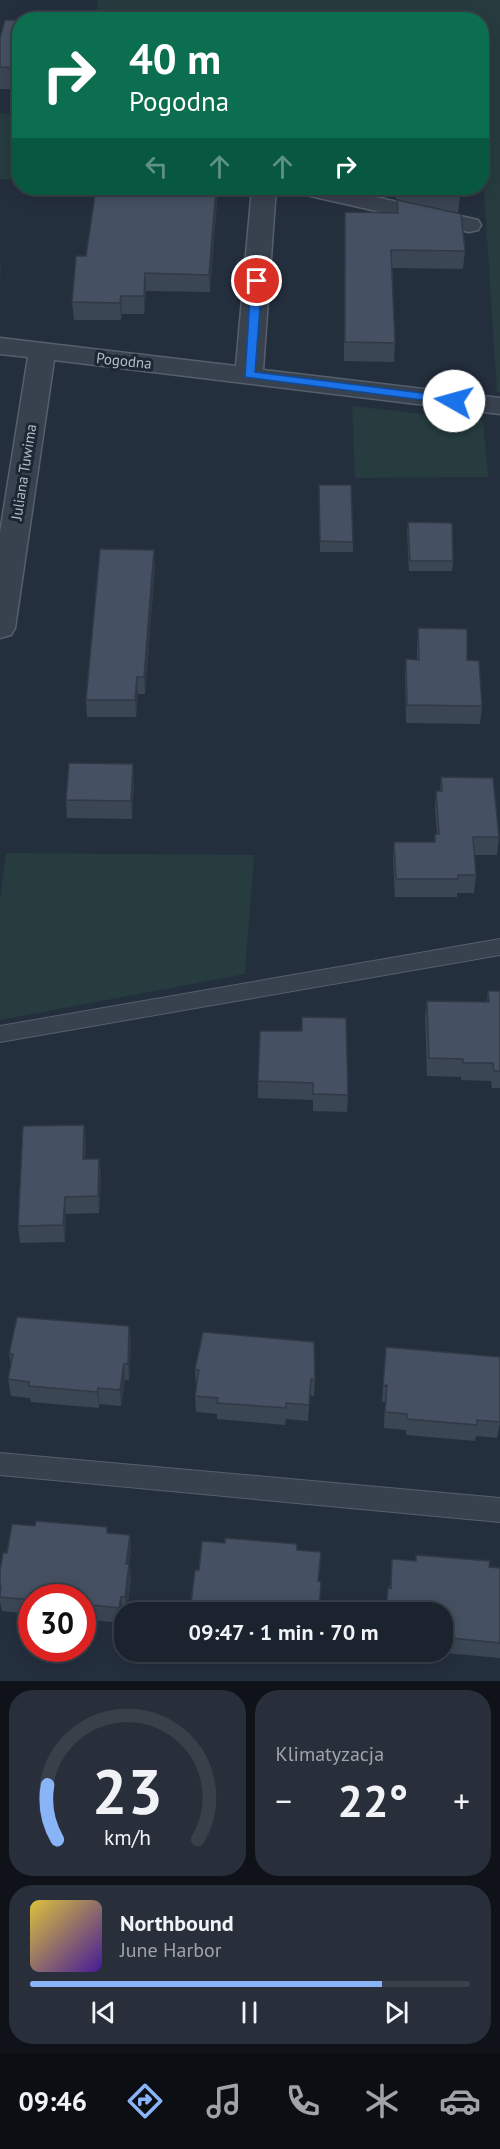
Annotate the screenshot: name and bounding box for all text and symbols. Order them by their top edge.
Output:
text: 40 m [129,31,221,86]
icon: right [30,36,108,114]
text: Pogodna [129,84,229,118]
icon: left [140,150,173,183]
icon: ahead [203,150,236,183]
icon: ahead [266,150,299,183]
icon: right [329,150,362,183]
pin [231,255,282,306]
icon: arrive [240,264,273,297]
street label: Pogodna [95,348,153,373]
position arrow [422,369,486,433]
street label: Juliana Tuwima [6,423,40,522]
speed limit sign: 30 [18,1584,96,1662]
text: 09:47 · 1 min · 70 m [189,1618,378,1646]
text: Klimatyzacja [276,1741,384,1767]
text: 23 [92,1750,163,1831]
text: 22° [337,1771,408,1829]
text: − [276,1779,292,1822]
text: + [453,1779,470,1822]
text: km/h [104,1823,151,1851]
text: Northbound [120,1909,234,1937]
text: June Harbor [120,1937,222,1963]
icon: previous [87,1996,120,2029]
icon: pause [233,1996,266,2029]
icon: next [380,1996,413,2029]
icon: directions [124,2080,166,2122]
icon: music [203,2080,245,2122]
icon: phone [282,2080,324,2122]
icon: climate [361,2080,403,2122]
icon: car [439,2080,481,2122]
text: 09:46 [18,2084,87,2118]

